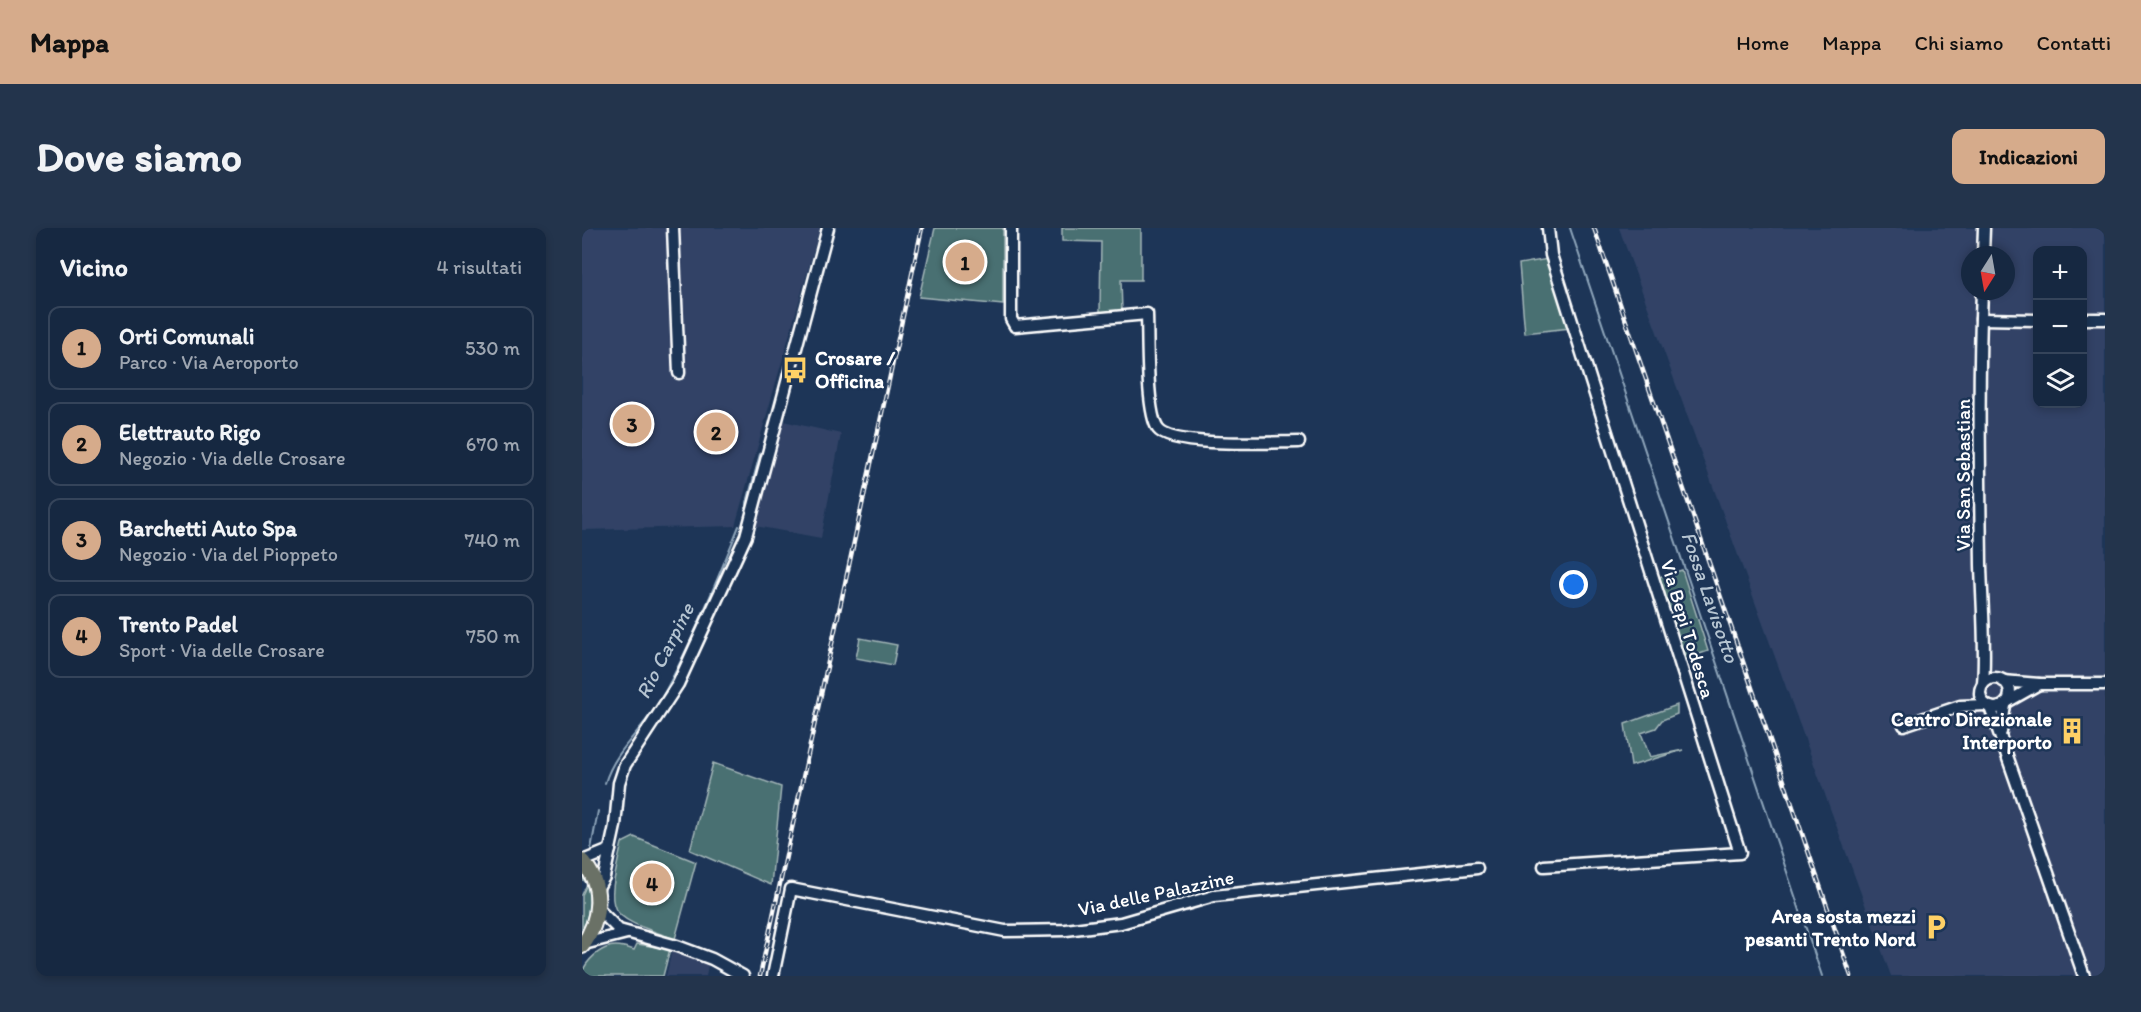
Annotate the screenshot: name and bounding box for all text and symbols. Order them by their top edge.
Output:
text: Mappa [30,25,109,59]
text: Home [1736,30,1789,55]
text: Mappa [1822,30,1881,55]
text: Chi siamo [1914,30,2003,55]
text: Contatti [2036,30,2111,55]
button: Indicazioni [1952,129,2105,184]
text: Dove siamo [36,131,242,182]
pin: 1 [946,240,985,285]
north arrow [1961,246,2015,300]
map controls [2033,246,2087,408]
button: + [2033,246,2087,300]
text: Vicino [60,251,128,283]
text: 4 risultati [436,255,522,279]
button: − [2033,300,2087,354]
text: Orti Comunali [119,323,254,350]
text: 1 [77,336,86,360]
text: 530 m [465,336,520,360]
place label: Crosare / Officina [815,346,896,393]
text: Parco · Via Aeroporto [119,350,299,374]
button: layers [2033,354,2087,408]
bus stop icon: Crosare / Officina [780,355,810,385]
street label: Via San Sebastian [1951,398,1975,551]
pin: 3 [613,402,652,446]
pin: 2 [696,410,736,454]
text: Elettrauto Rigo [119,419,261,446]
text: 2 [76,432,87,456]
text: 670 m [466,432,520,456]
text: Negozio · Via delle Crosare [119,446,346,470]
text: Barchetti Auto Spa [119,515,297,542]
text: 3 [76,528,87,552]
text: 740 m [464,528,520,552]
water label: Fossa Lavisotto [1676,528,1745,667]
text: Negozio · Via del Pioppeto [119,542,338,566]
street label: Via Bepi Todesca [1655,557,1721,702]
your location [1559,570,1588,599]
water label: Rio Carpine [630,598,700,703]
text: Trento Padel [119,611,238,638]
text: 4 [75,624,88,648]
text: 750 m [466,624,520,648]
text: Sport · Via delle Crosare [119,638,325,662]
place label: Centro Direzionale Interporto [1891,707,2052,755]
building icon: Centro Direzionale Interporto [2057,716,2087,746]
pin: 4 [632,860,672,906]
street label: Via delle Palazzine [1076,865,1236,921]
place label: Area sosta mezzi pesanti Trento Nord [1744,904,1916,952]
parking icon: Area sosta mezzi pesanti Trento Nord [1921,912,1951,942]

